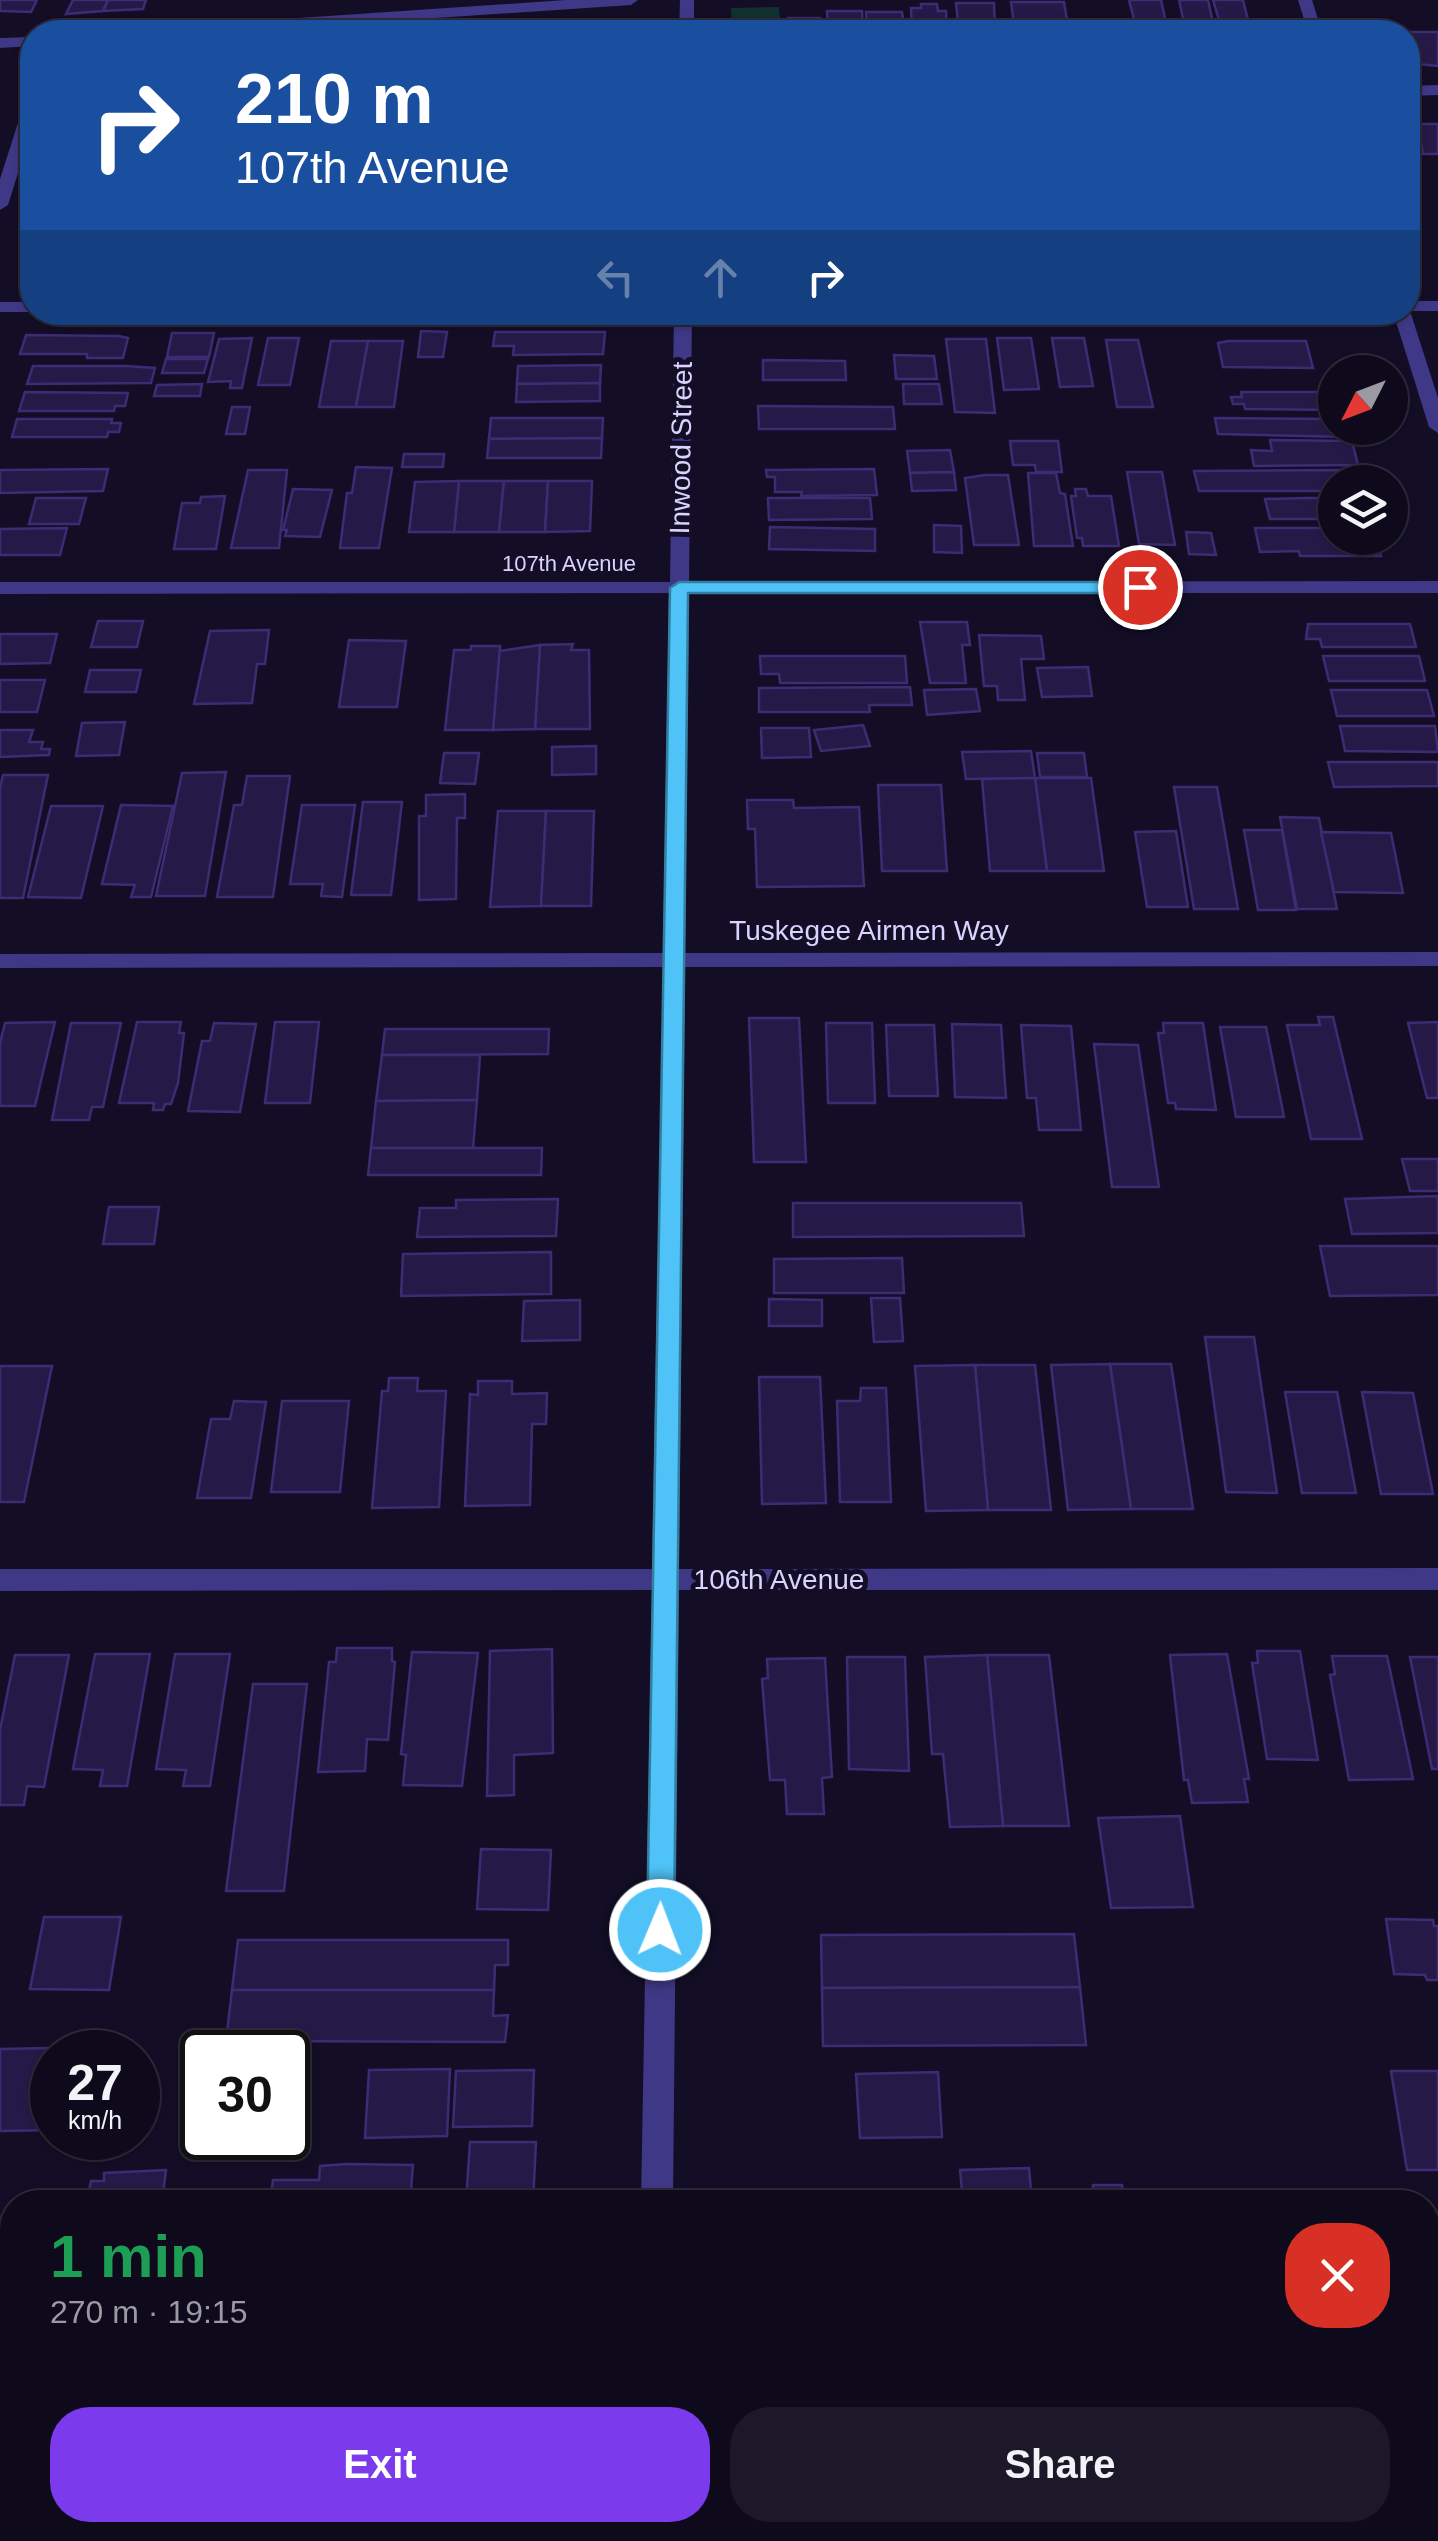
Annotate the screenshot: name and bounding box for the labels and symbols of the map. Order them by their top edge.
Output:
north arrow [1318,355,1408,445]
street label: Inwood Street [664,361,698,535]
pin [1098,545,1183,630]
street label: 107th Avenue [502,551,636,576]
street label: Tuskegee Airmen Way [729,915,1009,946]
street label: 106th Avenue [694,1564,864,1595]
position arrow [608,1878,712,1982]
speed limit sign: 30 [180,2030,310,2160]

